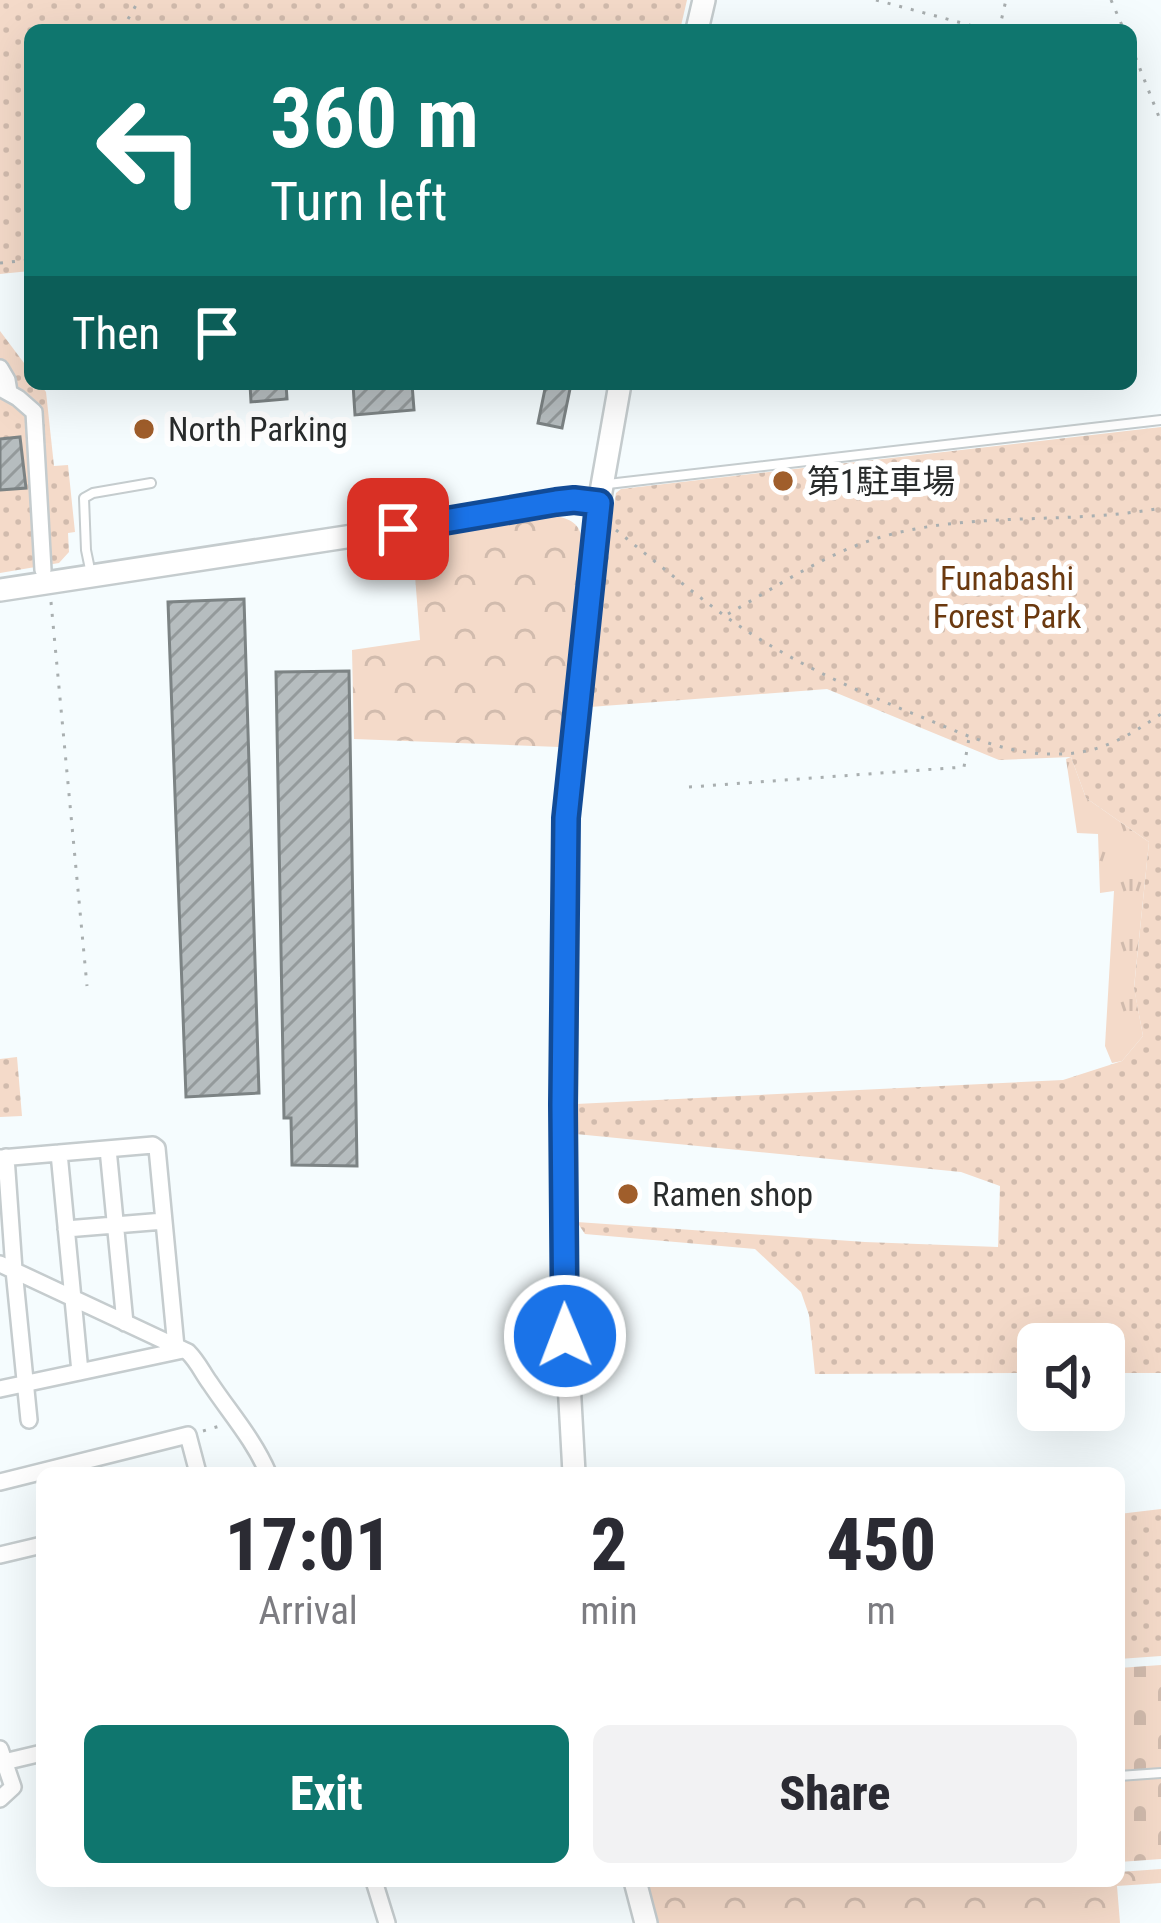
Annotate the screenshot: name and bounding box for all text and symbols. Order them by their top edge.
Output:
text: 360 m [270,69,479,168]
icon: left [72,72,228,228]
text: Turn left [270,170,447,233]
icon: arrive [184,300,250,366]
text: Then [72,307,160,360]
place label: North Parking [168,410,348,449]
marker: North Parking [131,416,157,442]
place label: 第1駐車場 [807,462,955,501]
marker: 第1駐車場 [770,468,796,494]
pin [347,478,449,580]
icon: arrive [365,496,431,562]
park label: Funabashi Forest Park [933,559,1081,636]
place label: Ramen shop [652,1175,813,1214]
marker: Ramen shop [615,1181,641,1207]
position arrow [502,1273,628,1399]
map controls [1017,1323,1125,1431]
button: sound [1017,1323,1125,1431]
text: 17:01 [225,1503,392,1588]
text: 2 [591,1503,627,1588]
text: 450 [826,1503,936,1588]
text: Arrival [259,1588,358,1634]
text: min [580,1588,638,1634]
text: m [867,1588,896,1634]
button: Exit [84,1725,569,1863]
button: Share [593,1725,1077,1863]

